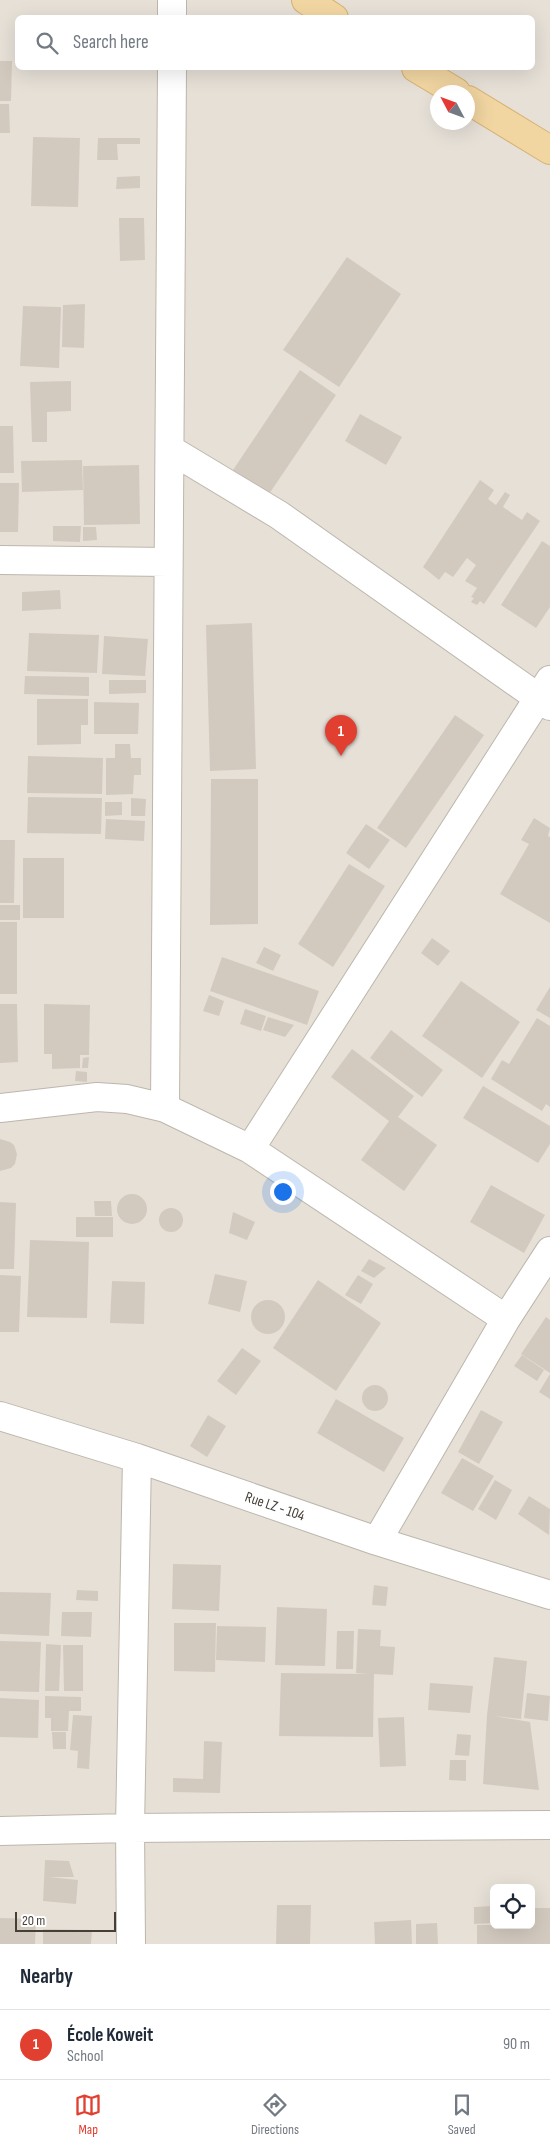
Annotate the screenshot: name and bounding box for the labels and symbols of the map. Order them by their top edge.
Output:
north arrow [430,85,475,130]
pin: 1 [325,715,357,756]
your location [270,1179,296,1205]
street label: Rue LZ - 104 [242,1487,307,1526]
scale bar [15,1909,116,1932]

